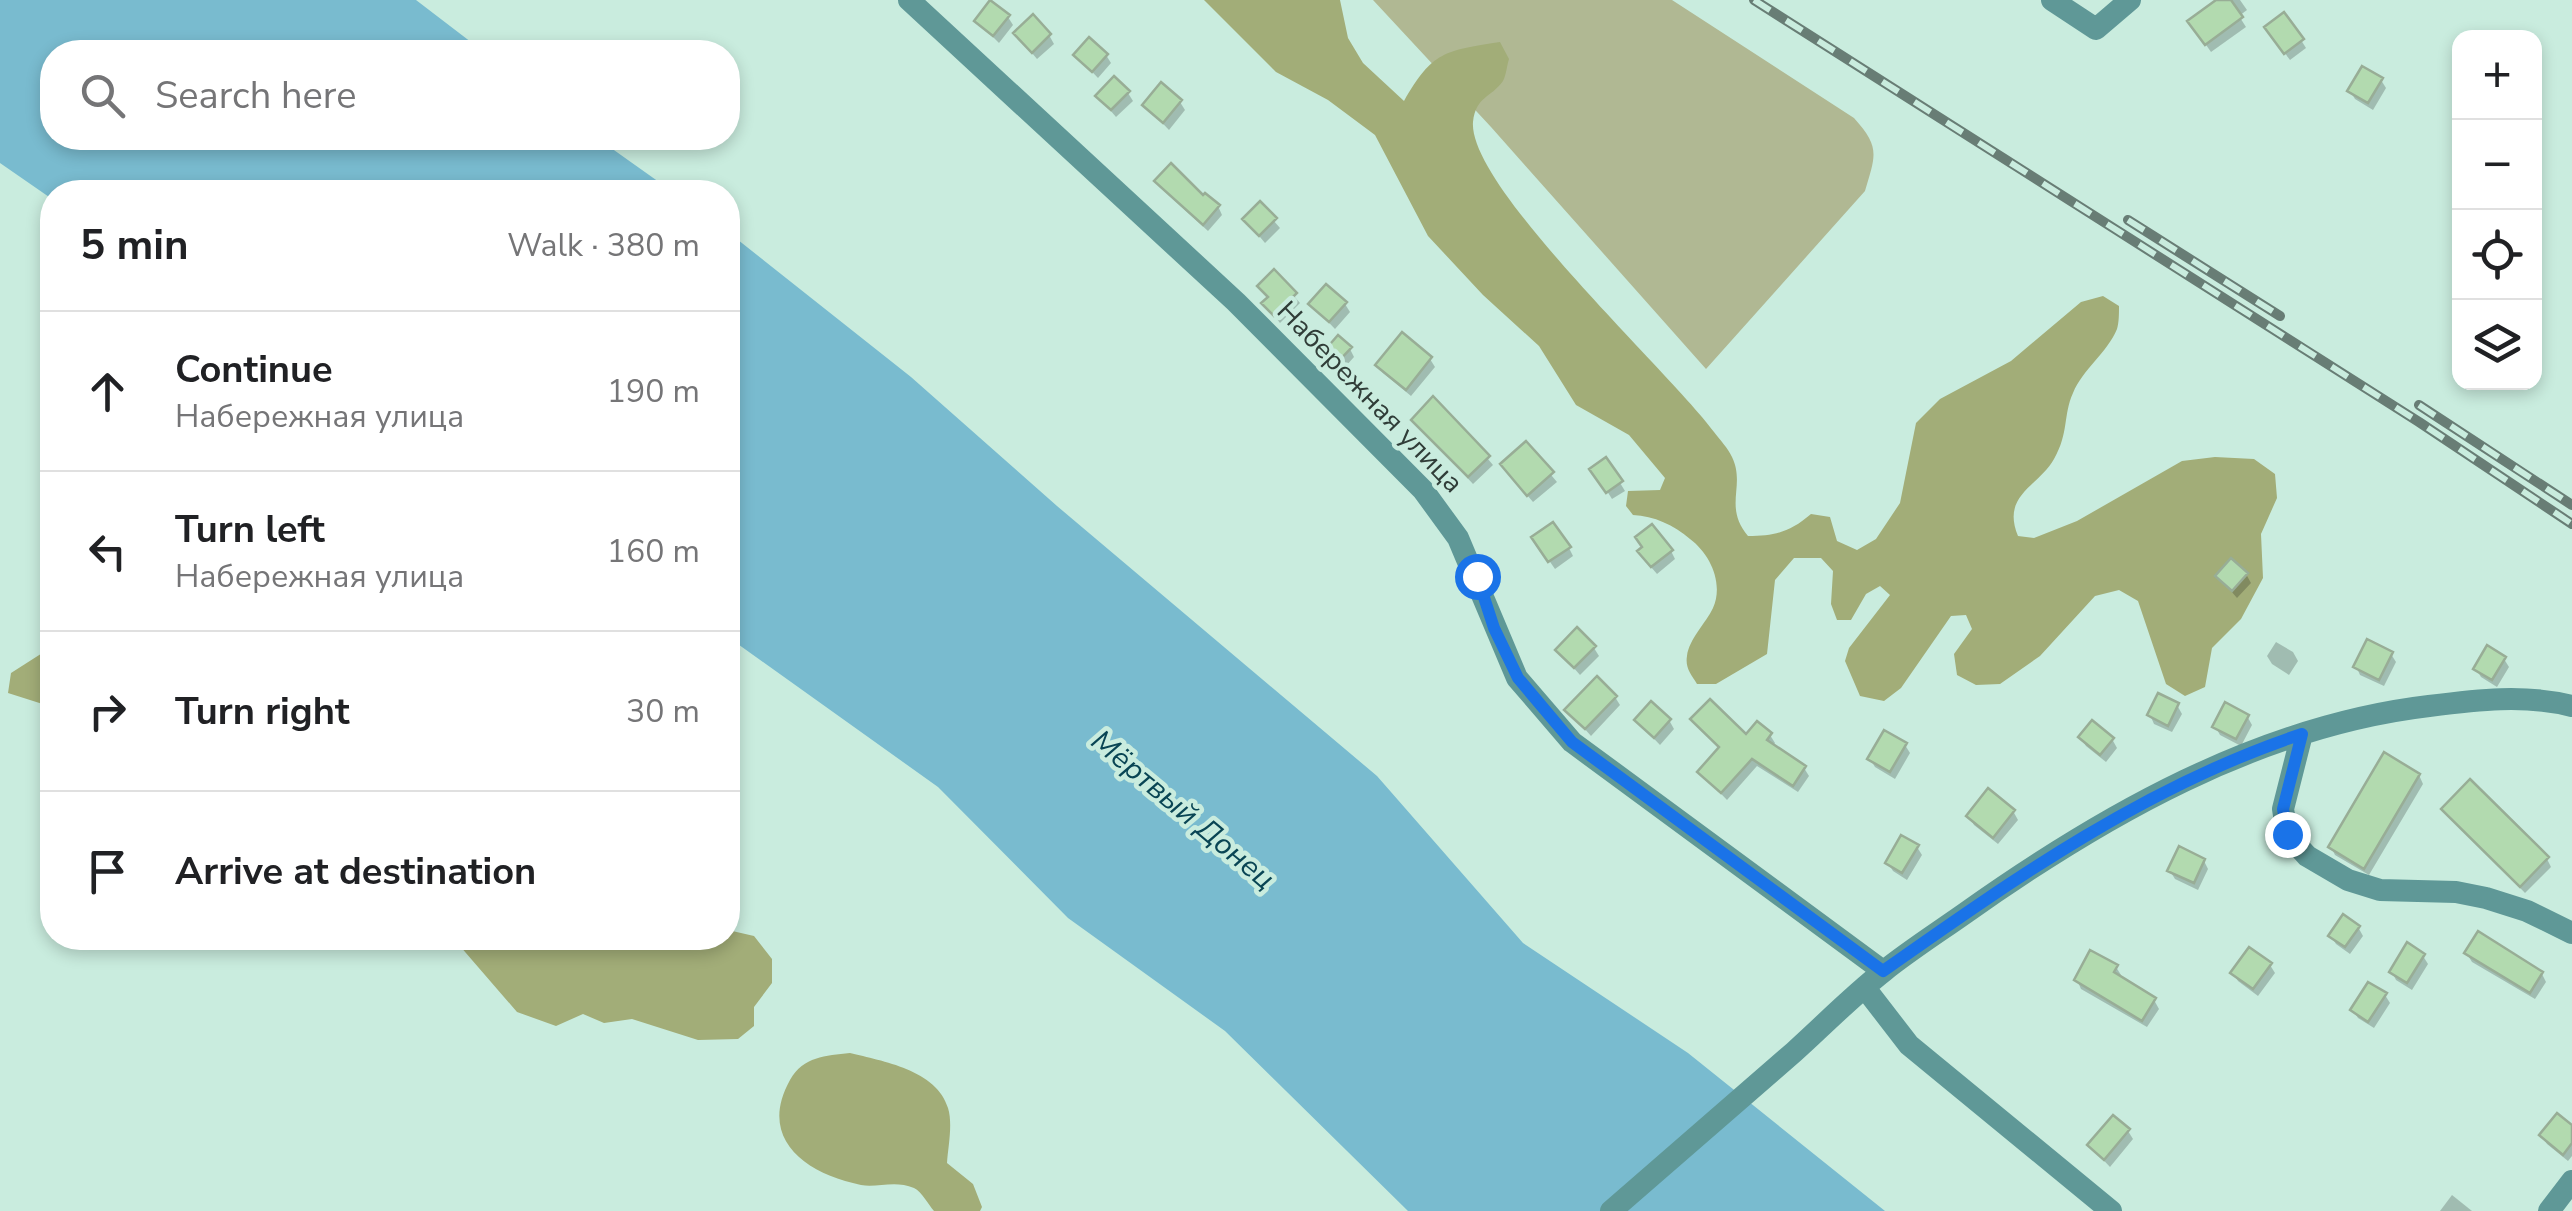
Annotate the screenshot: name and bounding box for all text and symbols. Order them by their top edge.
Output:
map controls [2452,30,2542,390]
button: + [2452,30,2542,120]
search box [40,40,740,150]
icon: search [75,68,130,123]
text: Search here [155,70,356,121]
button: − [2452,120,2542,210]
button: locate [2452,210,2542,300]
text: 5 min [80,217,189,274]
text: Walk · 380 m [507,224,700,267]
street label: Набережная улица [1268,293,1472,501]
button: layers [2452,300,2542,390]
text: Continue [175,344,333,395]
icon: ahead [80,364,135,419]
text: 190 m [607,370,700,413]
text: Набережная улица [175,395,464,438]
text: Turn left [175,504,325,555]
icon: left [80,524,135,579]
text: 160 m [607,530,700,573]
route start [1455,554,1501,600]
text: Набережная улица [175,555,464,598]
icon: right [80,684,135,739]
text: Turn right [175,686,350,737]
text: 30 m [626,690,700,733]
water label: Мёртвый Донец [1082,721,1284,899]
route end [2265,812,2311,858]
icon: arrive [80,844,135,899]
text: Arrive at destination [175,846,536,897]

